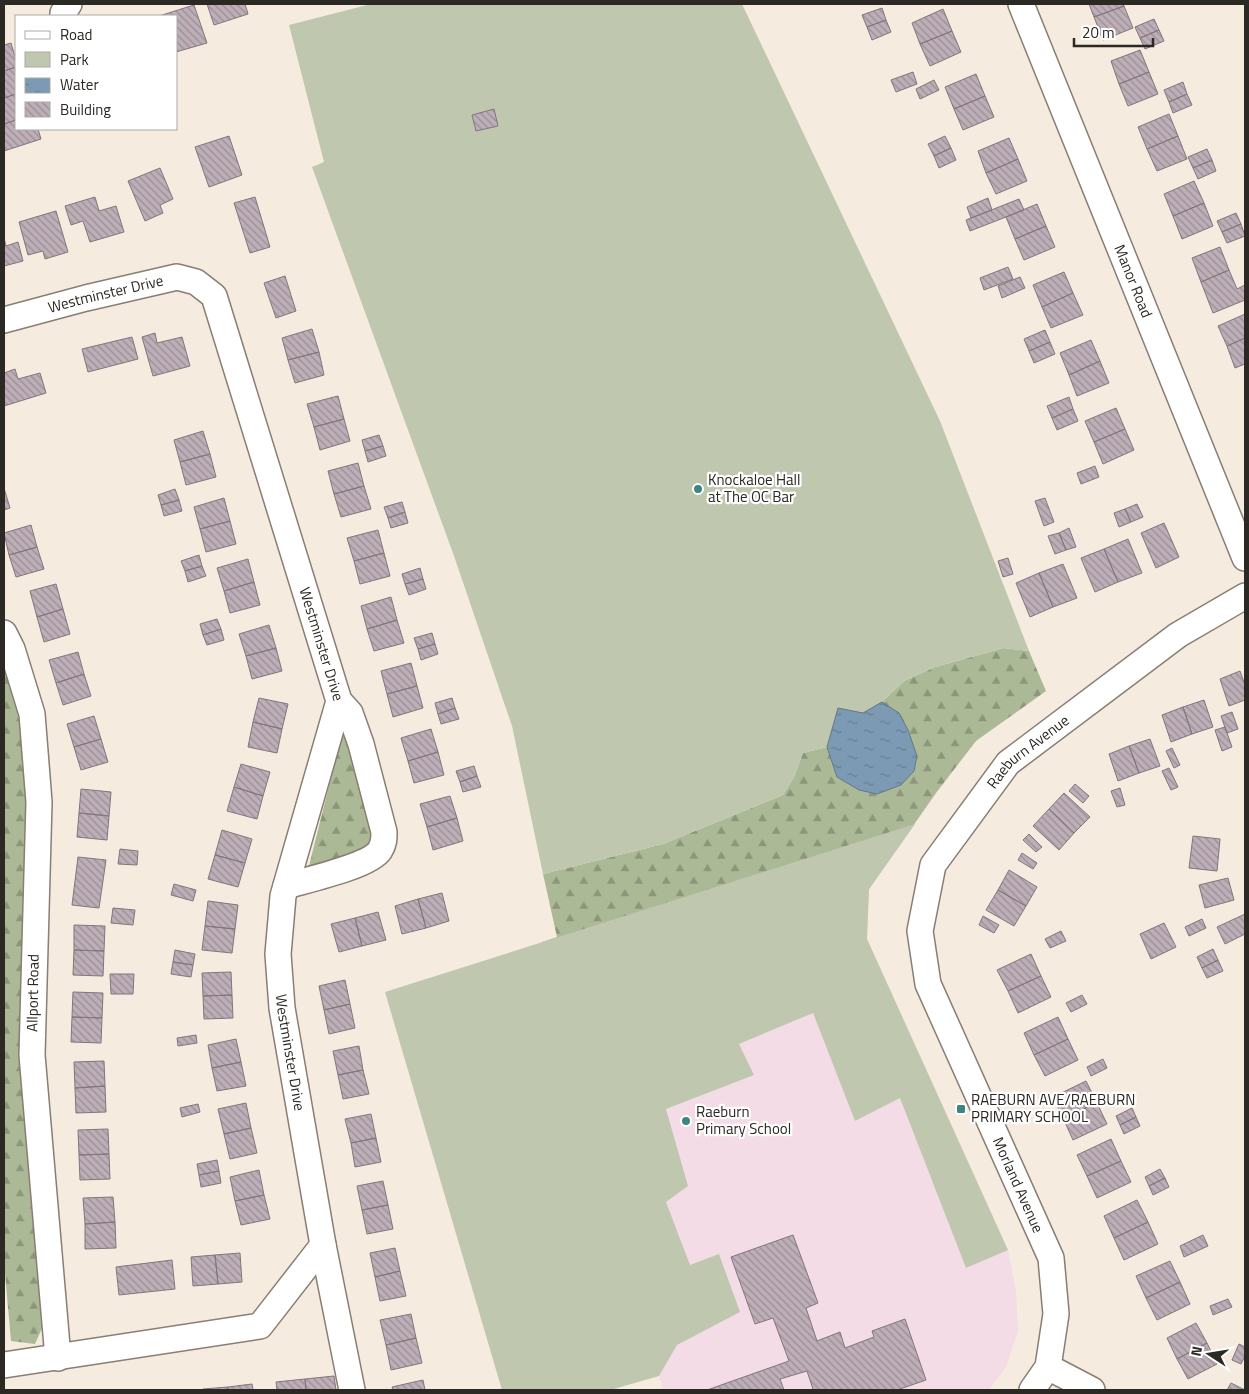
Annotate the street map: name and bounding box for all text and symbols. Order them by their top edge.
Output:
legend [15,15,178,130]
scale bar [1074,15,1153,47]
text: 20 m [1082,21,1115,44]
text: Road [60,23,92,46]
text: Park [60,48,89,71]
text: Water [60,73,99,96]
text: Building [60,98,111,121]
street label: Manor Road [1108,241,1159,321]
street label: Westminster Drive [45,269,166,319]
place label: Knockaloe Hall at The OC Bar [708,468,801,508]
marker: Knockaloe Hall at The OC Bar [692,483,704,495]
street label: Westminster Drive [294,584,350,704]
street label: Raeburn Avenue [981,709,1074,793]
street label: Allport Road [20,954,45,1032]
street label: Westminster Drive [270,993,312,1112]
place label: RAEBURN AVE/RAEBURN PRIMARY SCHOOL [971,1088,1135,1128]
place label: Raeburn Primary School [696,1100,791,1140]
marker: RAEBURN AVE/RAEBURN PRIMARY SCHOOL [955,1103,967,1115]
marker: Raeburn Primary School [680,1115,692,1127]
street label: Morland Avenue [987,1133,1050,1236]
north arrow [1184,1329,1234,1379]
text: N [1185,1344,1207,1358]

